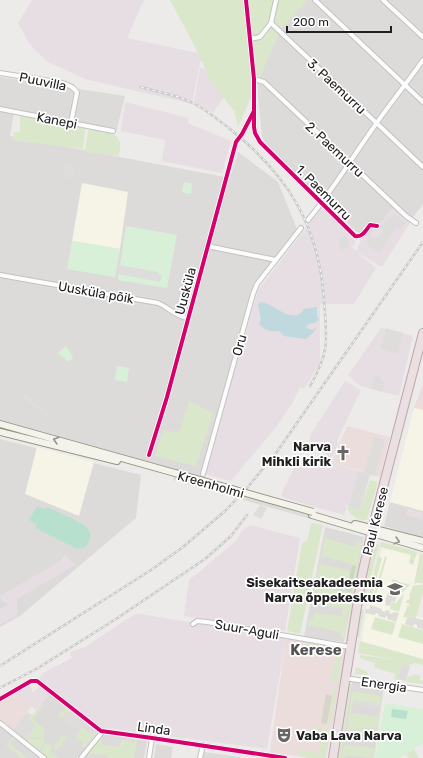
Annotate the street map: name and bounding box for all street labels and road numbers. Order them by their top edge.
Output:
street label: 3. Paemurru [304,56,369,117]
street label: Puuvilla [18,69,68,94]
street label: Kanepi [35,109,78,132]
street label: 2. Paemurru [303,119,367,180]
street label: 1. Paemurru [293,162,354,223]
street label: Uusküla [172,266,199,316]
street label: Uusküla põik [57,278,135,307]
street label: Oru [229,333,250,358]
street label: Kreenholmi [176,468,246,501]
street label: Paul Kerese [360,485,391,557]
street label: Suur-Aguli [214,616,280,643]
street label: Energia [360,674,408,696]
street label: Linda [136,719,171,738]

